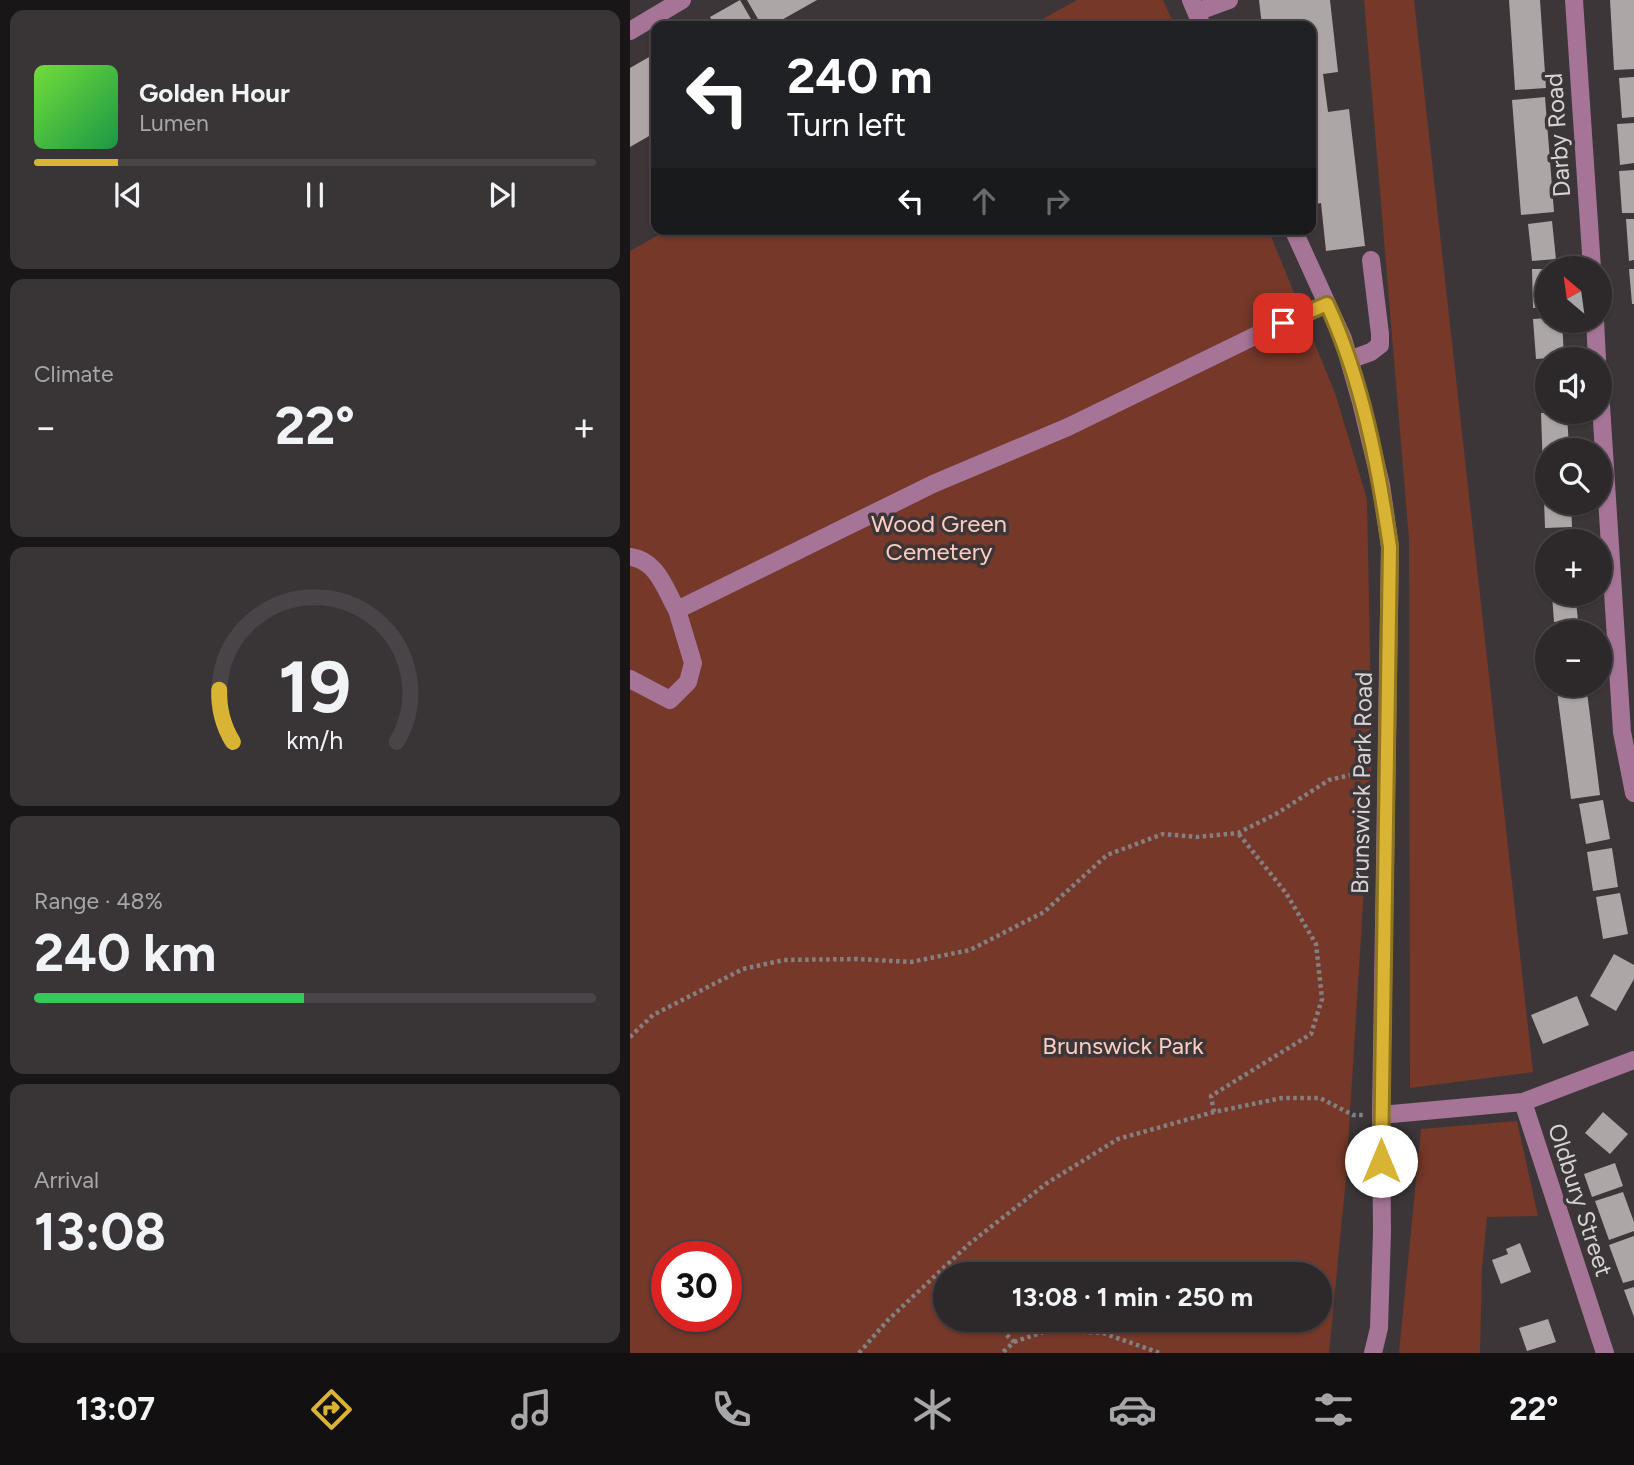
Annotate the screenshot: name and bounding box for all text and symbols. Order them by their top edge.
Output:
text: 240 m [787,46,933,105]
icon: left [672,49,763,140]
street label: Darby Road [1539,72,1576,198]
text: Golden Hour [139,77,290,109]
text: Turn left [787,106,906,144]
text: Lumen [139,109,209,137]
icon: previous [109,176,147,214]
icon: pause [296,176,334,214]
icon: next [483,176,521,214]
icon: left [892,182,930,220]
icon: ahead [965,182,1003,220]
icon: right [1038,182,1076,220]
north arrow [1535,256,1612,332]
map controls [1535,256,1612,697]
pin [1253,293,1313,353]
icon: arrive [1264,304,1302,342]
button: sound [1535,347,1612,424]
text: Climate [34,360,113,388]
text: 22° [275,395,355,457]
text: − [34,404,58,450]
text: + [572,404,596,450]
button: search [1535,438,1612,515]
park label: Wood Green Cemetery [871,509,1007,566]
button: + [1535,529,1612,606]
button: − [1535,620,1612,697]
text: 19 [279,644,351,731]
street label: Brunswick Park Road [1345,671,1378,894]
text: km/h [286,725,344,755]
text: Range · 48% [34,887,163,915]
text: 240 km [34,922,216,984]
park label: Brunswick Park [1042,1031,1204,1060]
street label: Oldbury Street [1542,1120,1619,1280]
position arrow [1344,1124,1418,1198]
text: Arrival [34,1166,99,1194]
text: 13:08 [34,1201,166,1263]
speed limit sign: 30 [651,1241,742,1332]
text: 13:08 · 1 min · 250 m [1012,1281,1253,1313]
icon: directions [307,1385,356,1434]
icon: music [507,1385,556,1434]
icon: phone [707,1385,756,1434]
icon: climate [908,1385,957,1434]
icon: car [1108,1385,1157,1434]
icon: filters [1309,1385,1358,1434]
text: 13:07 [76,1390,155,1428]
text: 22° [1509,1390,1558,1428]

